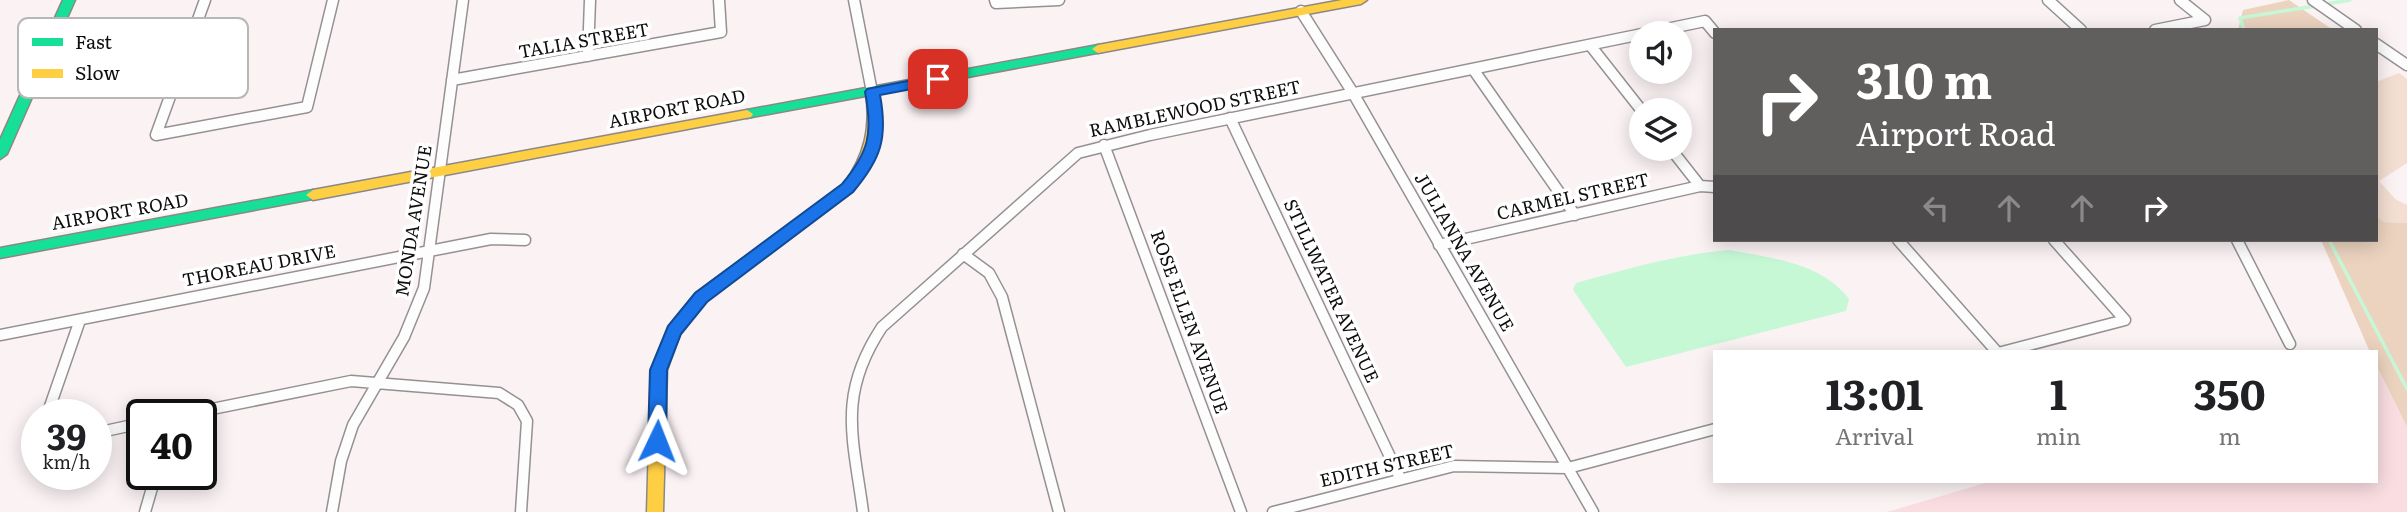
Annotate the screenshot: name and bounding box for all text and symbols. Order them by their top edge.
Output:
street label: TALIA STREET [516,15,651,64]
legend [18,18,248,98]
map controls [1629,21,1692,161]
button: sound [1629,21,1692,84]
text: Fast [75,27,112,55]
text: 310 m [1856,41,1992,114]
pin [908,49,968,109]
icon: right [1741,56,1832,147]
text: Slow [75,58,120,86]
icon: arrive [919,60,957,98]
street label: RAMBLEWOOD STREET [1086,72,1303,143]
street label: AIRPORT ROAD [606,81,747,134]
button: layers [1629,98,1692,161]
text: Airport Road [1856,108,2056,156]
street label: MONDA AVENUE [387,143,438,299]
street label: CARMEL STREET [1494,165,1651,226]
street label: JULIANNA AVENUE [1409,167,1522,336]
street label: AIRPORT ROAD [49,185,190,236]
icon: left [1917,189,1955,227]
icon: ahead [1990,189,2028,227]
icon: ahead [2063,189,2101,227]
icon: right [2136,189,2174,227]
street label: STILLWATER AVENUE [1278,194,1387,387]
street label: ROSE ELLEN AVENUE [1145,226,1236,417]
street label: THOREAU DRIVE [180,236,338,293]
text: 13:01 [1825,361,1923,423]
text: 1 [2050,361,2067,423]
text: 350 [2194,361,2266,423]
speed limit sign: 40 [126,399,217,490]
position arrow [620,404,694,478]
text: 39 [47,409,86,461]
text: Arrival [1835,418,1914,452]
text: min [2036,418,2081,452]
text: m [2218,418,2241,452]
street label: EDITH STREET [1317,436,1456,493]
text: km/h [43,448,90,475]

